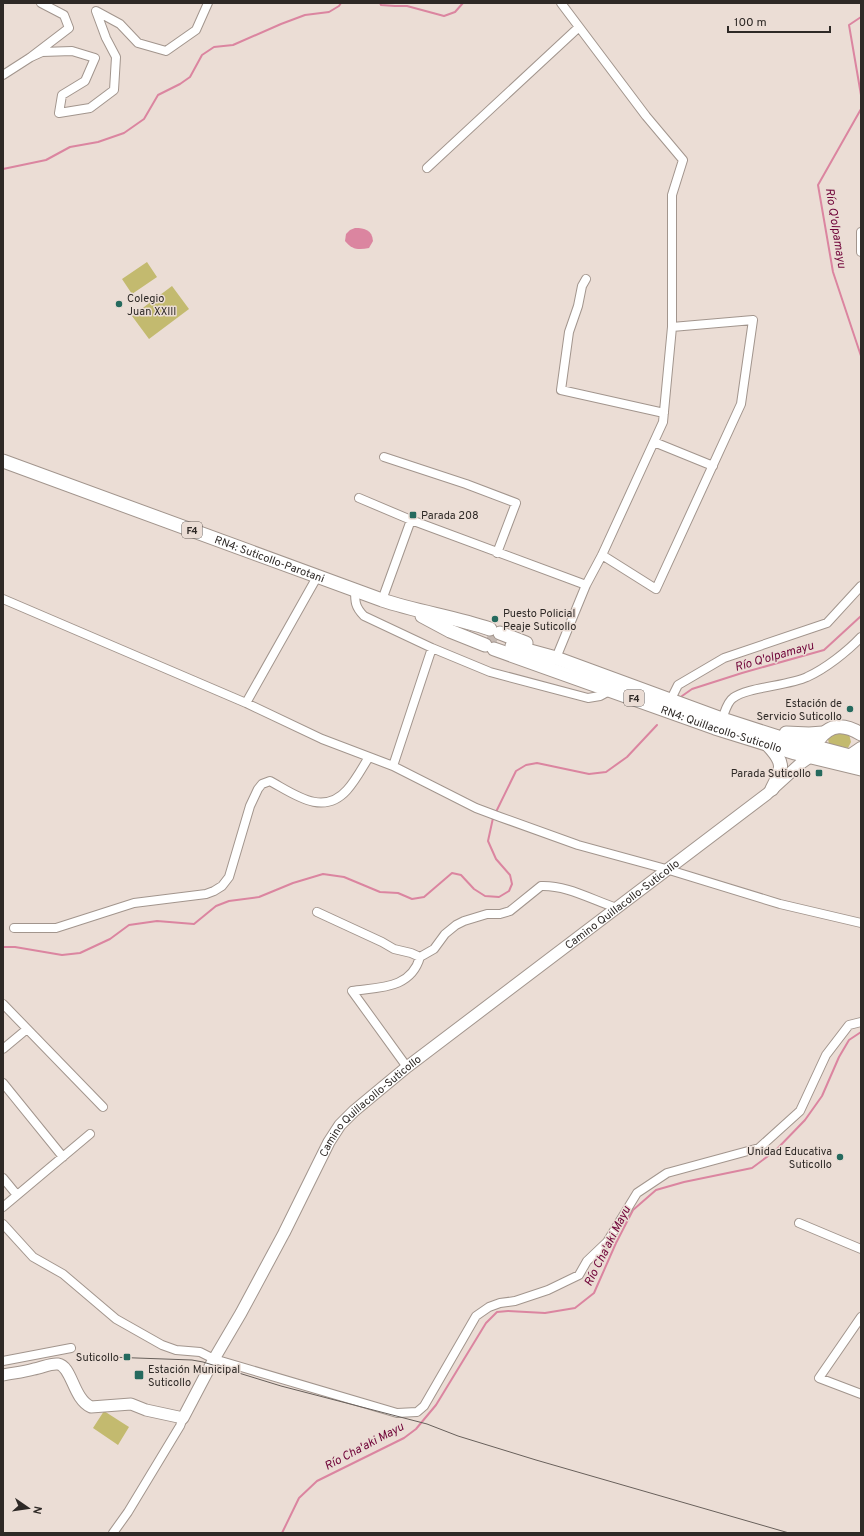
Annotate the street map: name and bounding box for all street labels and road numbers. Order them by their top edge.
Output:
road number: F4 [182,522,202,538]
street label: RN4: Suticollo-Parotani [212,533,326,586]
road number: F4 [624,690,644,706]
street label: RN4: Quillacollo-Suticollo [659,703,783,756]
street label: Camino Quillacollo-Suticollo [562,857,683,953]
street label: Camino Quillacollo-Suticollo [317,1053,424,1159]

